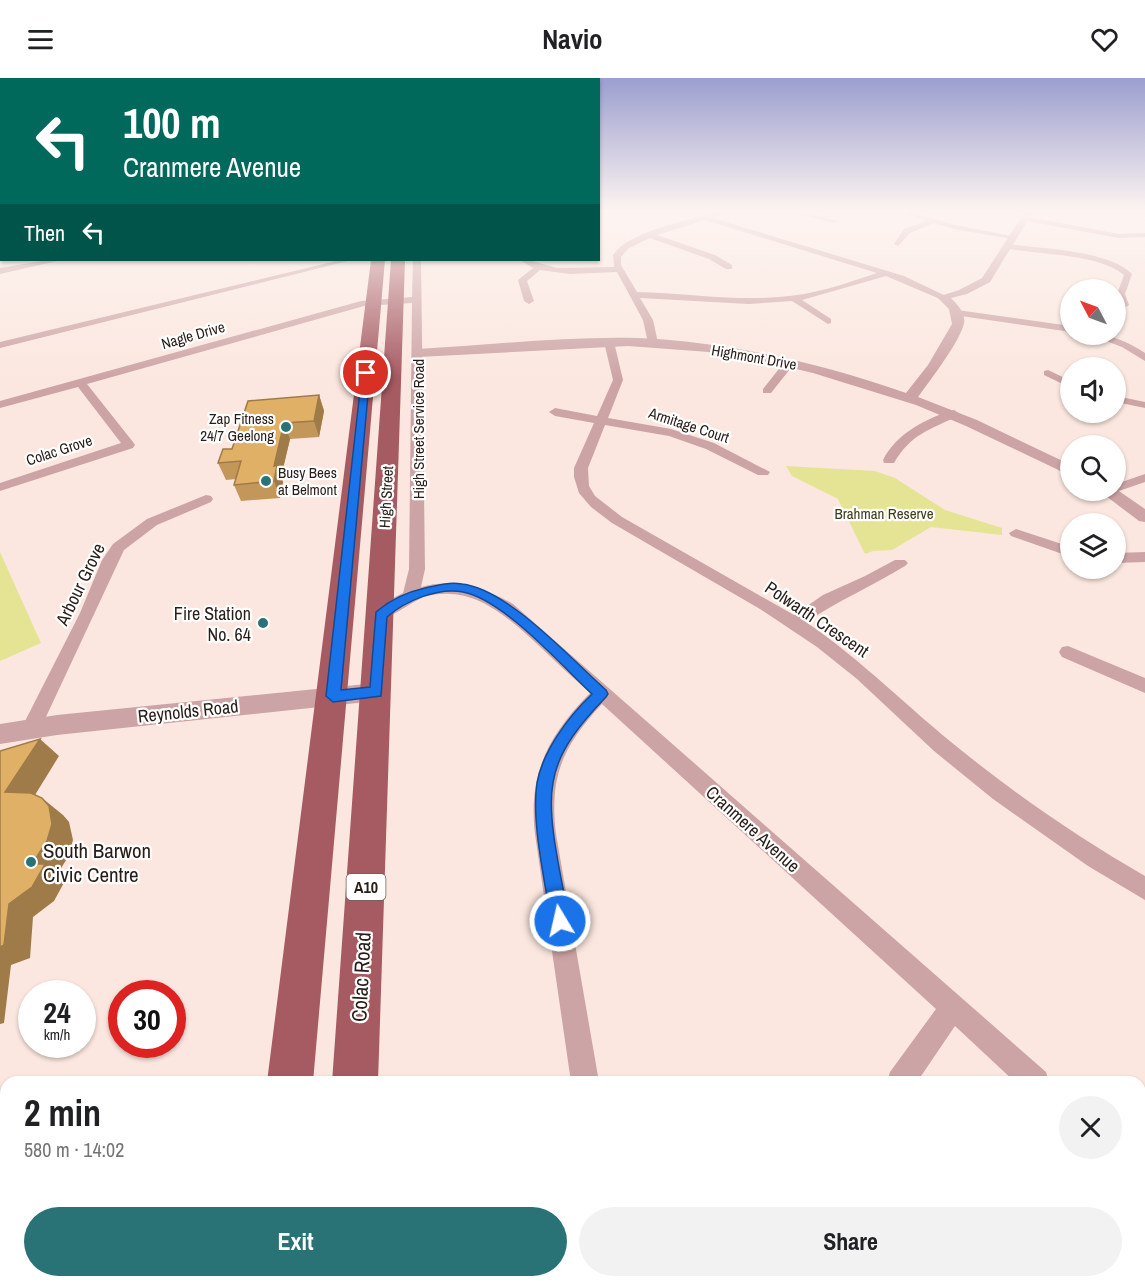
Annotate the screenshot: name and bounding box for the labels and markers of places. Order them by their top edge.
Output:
pin [340,347,391,398]
place label: Zap Fitness 24/7 Geelong [200,408,274,446]
marker: Zap Fitness 24/7 Geelong [279,420,293,434]
place label: Busy Bees at Belmont [278,462,337,500]
marker: Busy Bees at Belmont [259,474,273,488]
place label: Fire Station No. 64 [174,601,251,647]
marker: Fire Station No. 64 [256,616,270,630]
place label: South Barwon Civic Centre [43,836,151,889]
marker: South Barwon Civic Centre [24,855,38,869]

